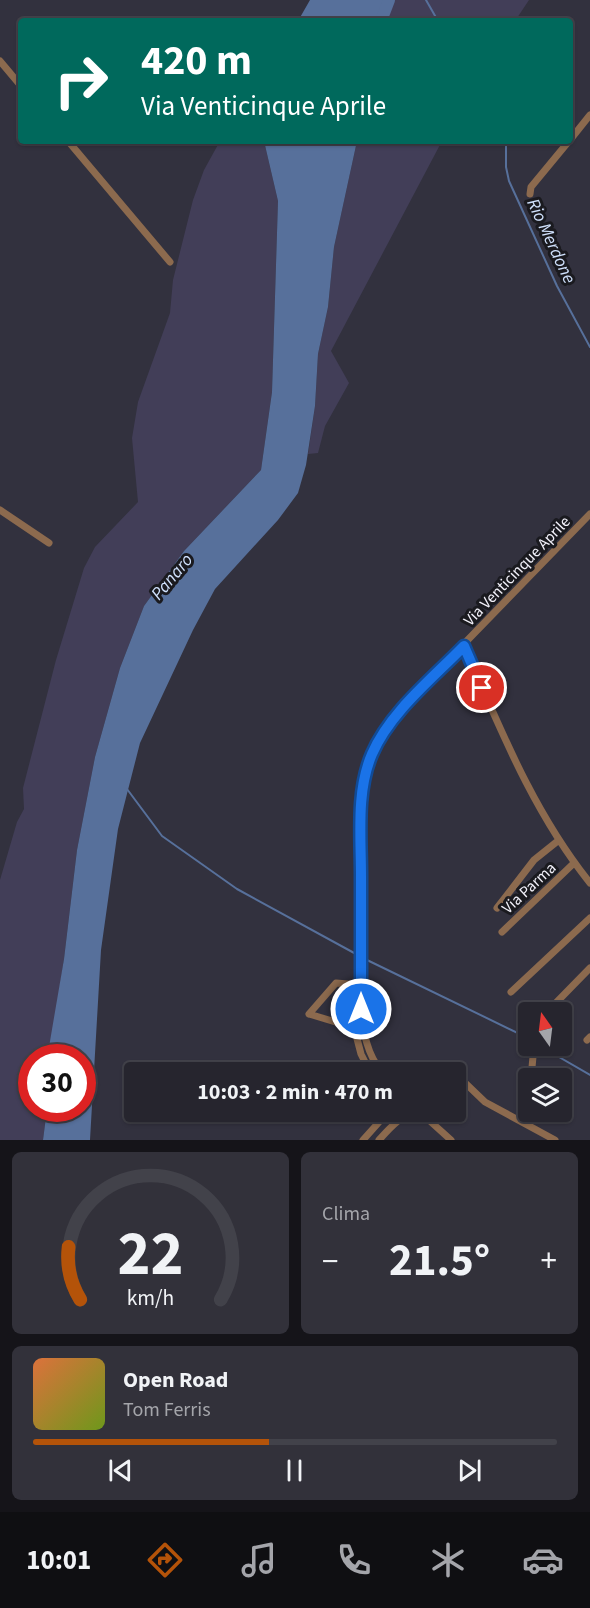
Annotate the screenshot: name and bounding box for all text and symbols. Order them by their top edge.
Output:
text: 420 m [141,31,252,91]
icon: right [42,42,120,120]
text: Via Venticinque Aprile [141,87,386,126]
water label: Rio Merdone [520,194,582,288]
street label: Via Venticinque Aprile [459,511,575,631]
water label: Panaro [145,548,199,606]
pin [456,662,507,713]
icon: arrive [465,671,498,704]
street label: Via Parma [497,857,561,919]
position arrow [329,977,393,1041]
north arrow [518,1002,572,1056]
map controls [518,1002,572,1122]
speed limit sign: 30 [18,1044,96,1122]
button: layers [518,1068,572,1122]
text: 10:03 · 2 min · 470 m [197,1076,393,1108]
text: Clima [322,1200,370,1228]
text: 22 [118,1210,183,1299]
text: 21.5° [389,1229,490,1293]
text: − [322,1238,338,1285]
text: + [541,1238,557,1285]
text: km/h [127,1283,174,1314]
text: Open Road [123,1364,228,1396]
text: Tom Ferris [123,1396,211,1424]
icon: previous [104,1454,137,1487]
icon: pause [278,1454,311,1487]
icon: next [453,1454,486,1487]
icon: directions [144,1539,186,1581]
icon: music [238,1539,280,1581]
icon: phone [333,1539,375,1581]
icon: climate [427,1539,469,1581]
icon: car [522,1539,564,1581]
text: 10:01 [26,1541,91,1580]

